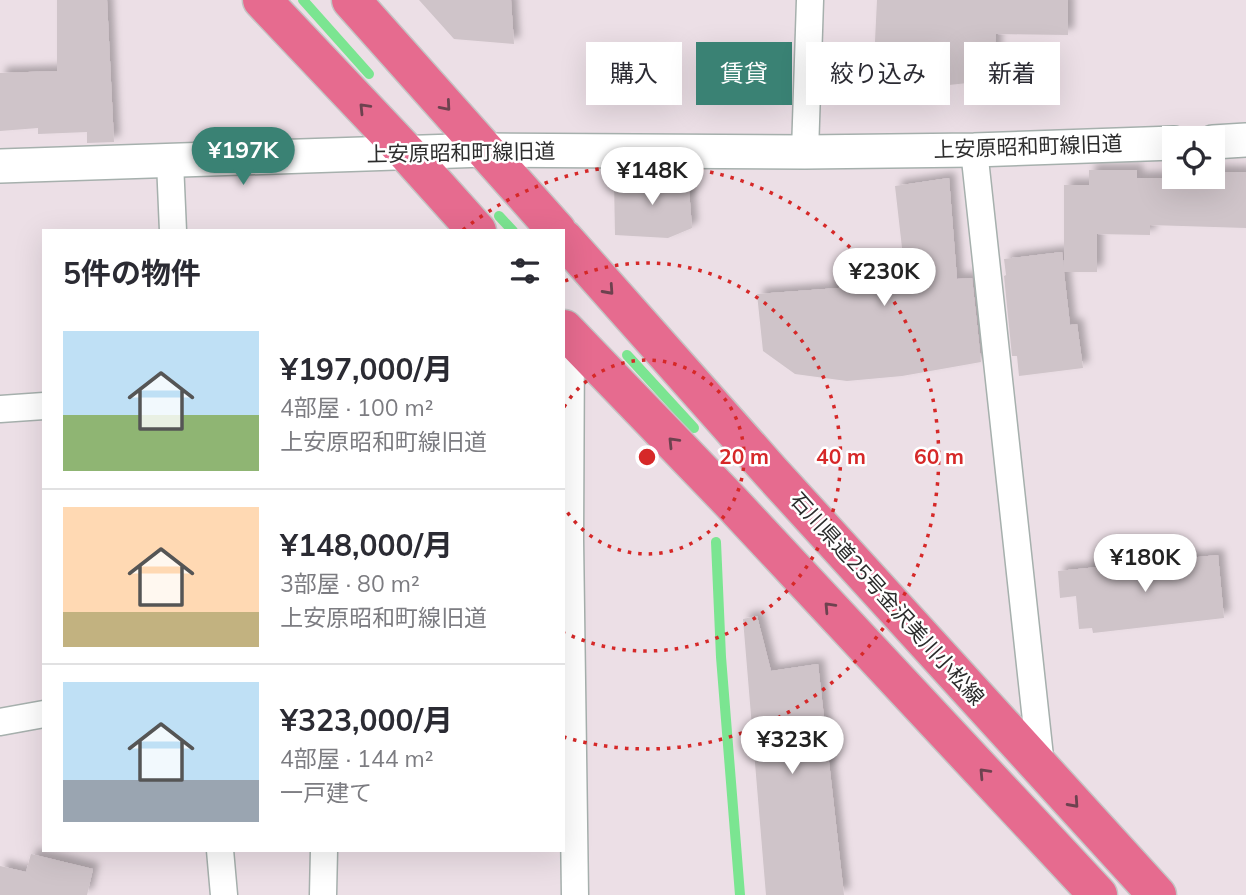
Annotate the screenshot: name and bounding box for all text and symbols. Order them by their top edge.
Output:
chip: 購入 [586,42,682,105]
chip: 賃貸 [696,42,792,105]
chip: 絞り込み [806,42,950,105]
chip: 新着 [964,42,1060,105]
one-way arrow [437,98,450,111]
one-way arrow [360,103,373,116]
map controls [1162,126,1225,189]
button: locate [1162,126,1225,189]
pin: ¥197K [194,128,292,187]
street label: 上安原昭和町線旧道 [933,130,1123,162]
text: ¥197K [208,135,278,164]
street label: 上安原昭和町線旧道 [366,137,556,167]
pin: ¥148K [603,148,701,207]
text: ¥148K [617,155,687,184]
pin: ¥230K [835,248,933,308]
icon: filters [506,252,544,290]
text: 5件の物件 [63,254,201,292]
text: ¥230K [849,256,919,285]
one-way arrow [601,282,613,295]
text: ¥197,000/月 [280,350,453,388]
icon: home [119,359,203,443]
text: 4部屋 · 100 m² [280,393,433,422]
text: 上安原昭和町線旧道 [280,427,487,456]
one-way arrow [668,437,681,450]
text: 20 m [719,443,769,469]
text: 40 m [816,443,866,469]
text: 60 m [914,443,964,469]
centre of rings [635,445,659,469]
street label: 石川県道25号金沢美川小松線 [785,487,990,710]
text: ¥148,000/月 [280,526,453,564]
pin: ¥180K [1096,534,1194,594]
icon: home [119,535,203,619]
text: ¥180K [1110,542,1180,571]
text: 3部屋 · 80 m² [280,569,420,598]
one-way arrow [825,602,837,615]
text: 上安原昭和町線旧道 [280,603,487,632]
text: ¥323,000/月 [280,701,453,739]
icon: home [119,710,203,794]
pin: ¥323K [743,716,841,776]
text: ¥323K [757,724,827,753]
text: 4部屋 · 144 m² [280,744,433,773]
one-way arrow [980,769,993,782]
text: 一戸建て [280,778,372,807]
one-way arrow [1066,795,1078,808]

